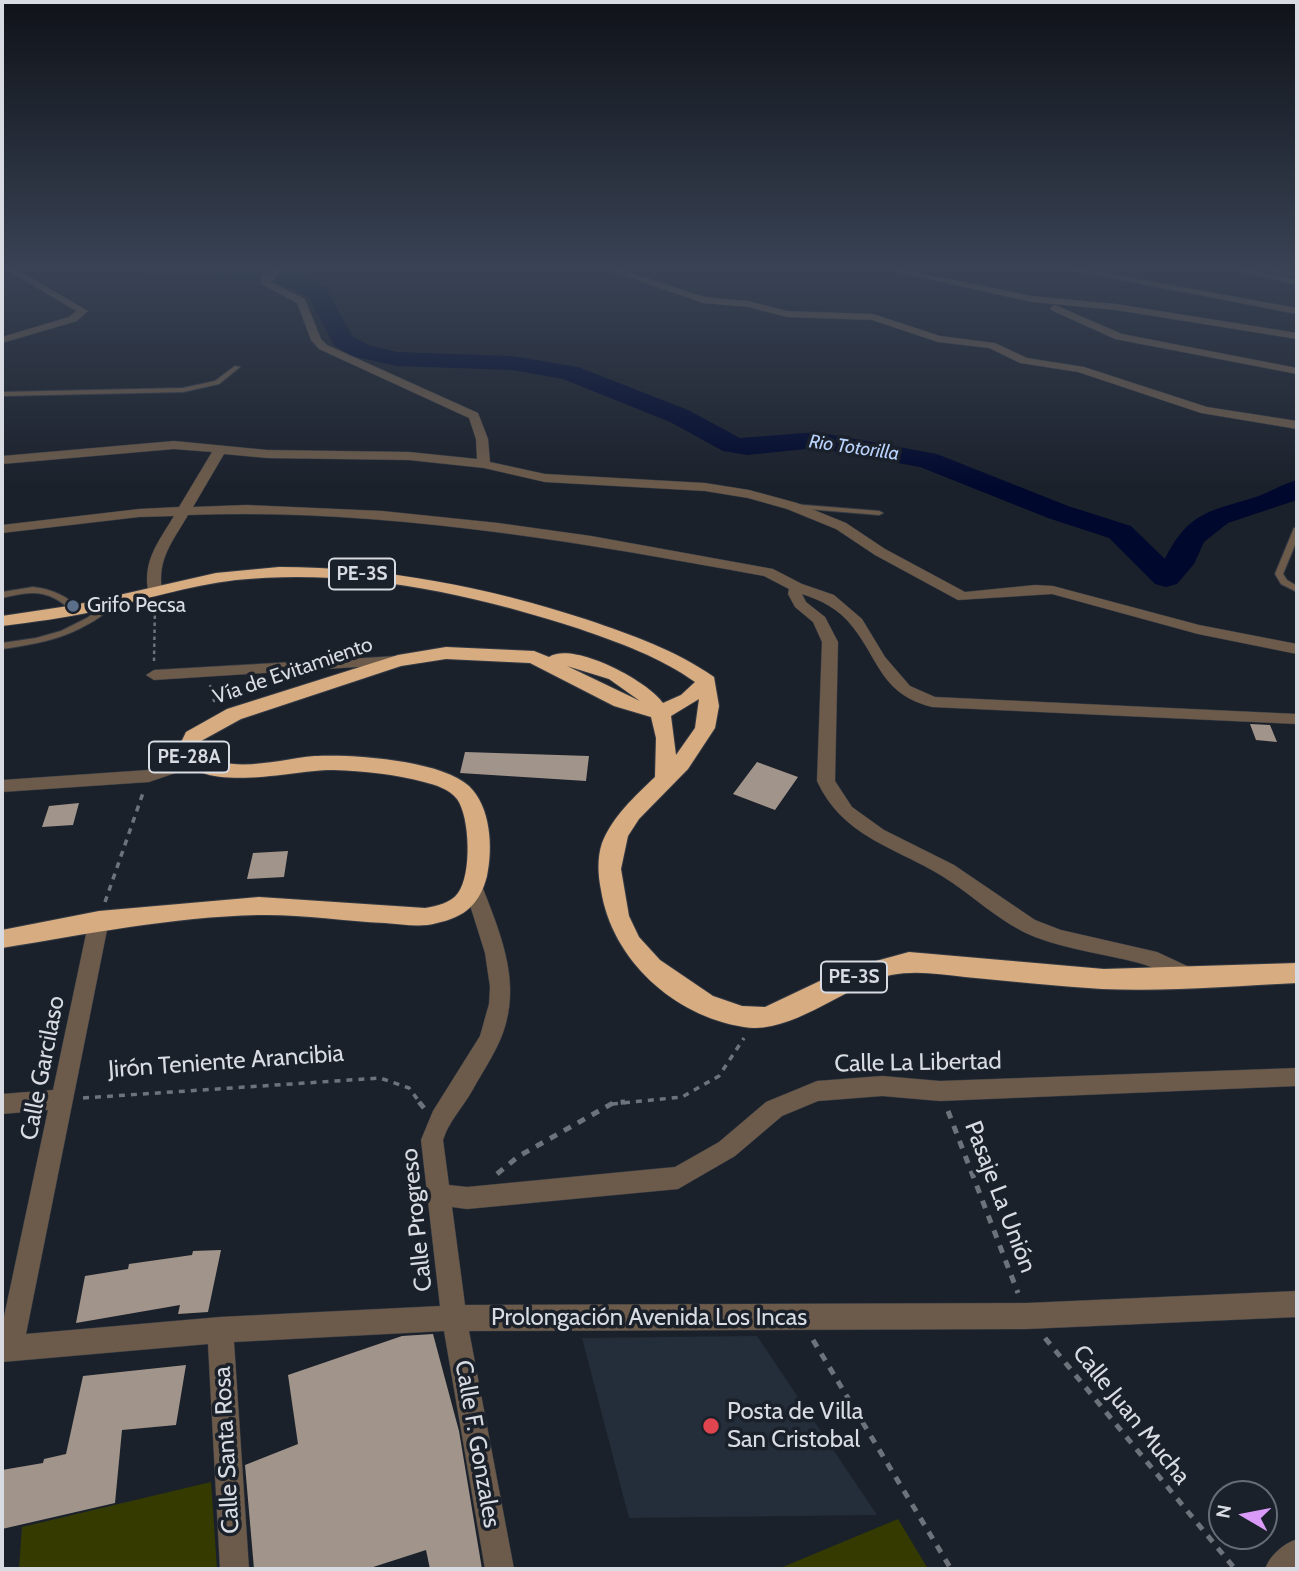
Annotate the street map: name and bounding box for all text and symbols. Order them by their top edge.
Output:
water label: Rio Totorilla [807,430,901,466]
road number: PE-3S [329,558,395,590]
place label: Grifo Pecsa [87,593,186,619]
marker: Grifo Pecsa [65,598,81,614]
street label: Vía de Evitamiento [210,632,376,710]
road number: PE-28A [149,742,229,772]
road number: PE-3S [821,962,887,993]
street label: Calle Garcilaso [15,993,71,1143]
street label: Jirón Teniente Arancibia [107,1039,345,1085]
street label: Calle La Libertad [834,1047,1002,1079]
street label: Pasaje La Unión [958,1117,1042,1277]
street label: Calle Progreso [395,1147,439,1293]
street label: Prolongación Avenida Los Incas [491,1304,807,1332]
street label: Calle Juan Mucha [1066,1339,1196,1491]
street label: Calle F. Gonzales [448,1358,506,1530]
street label: Calle Santa Rosa [208,1366,246,1534]
place label: Posta de Villa San Cristobal [727,1398,863,1454]
marker: Posta de Villa San Cristobal [701,1416,721,1436]
north arrow [1208,1480,1278,1550]
text: N [1211,1503,1236,1520]

